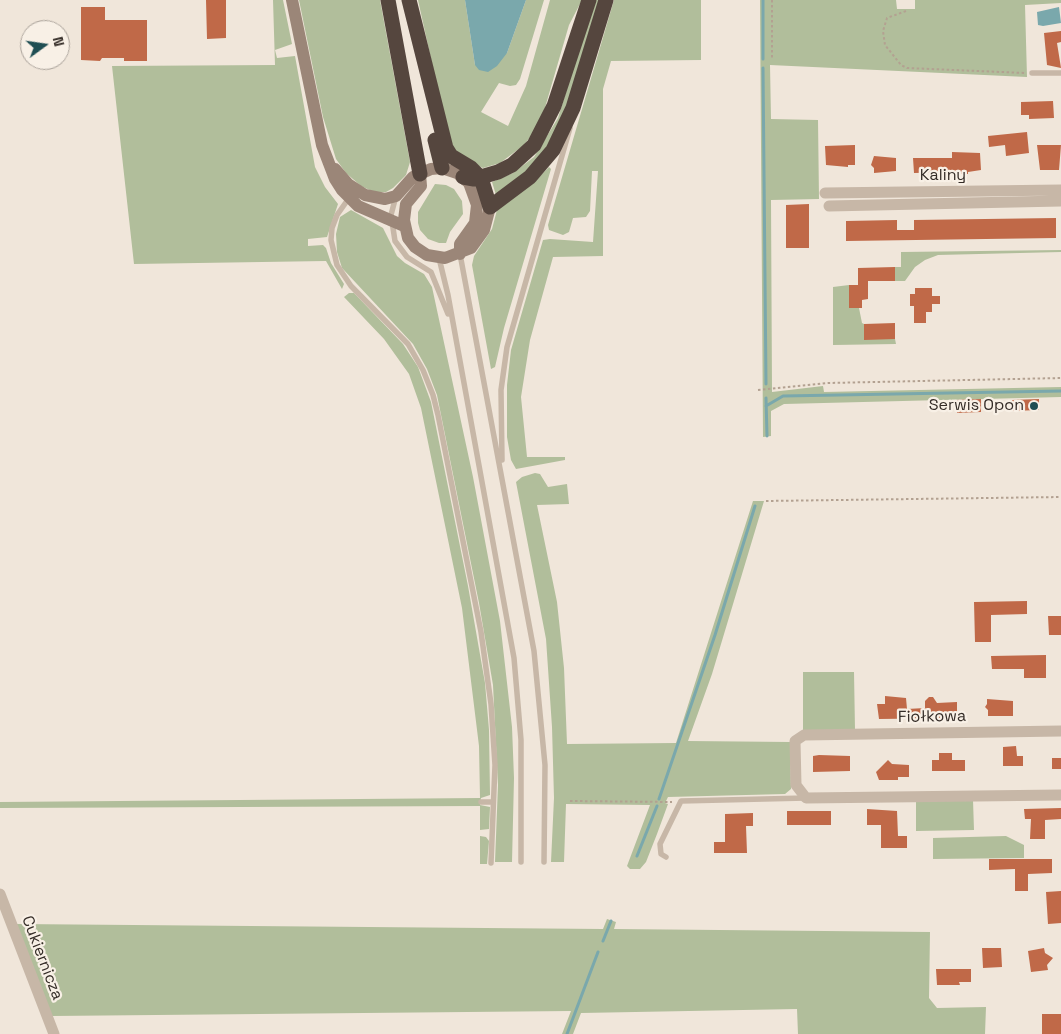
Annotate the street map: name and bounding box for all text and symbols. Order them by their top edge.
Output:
north arrow [20,20,70,70]
text: N [49,35,68,48]
street label: Kaliny [920,166,966,186]
place label: Serwis Opon [929,396,1024,416]
marker: Serwis Opon [1028,400,1040,412]
street label: Fiołkowa [898,707,966,727]
street label: Cukiernicza [17,913,67,1003]

